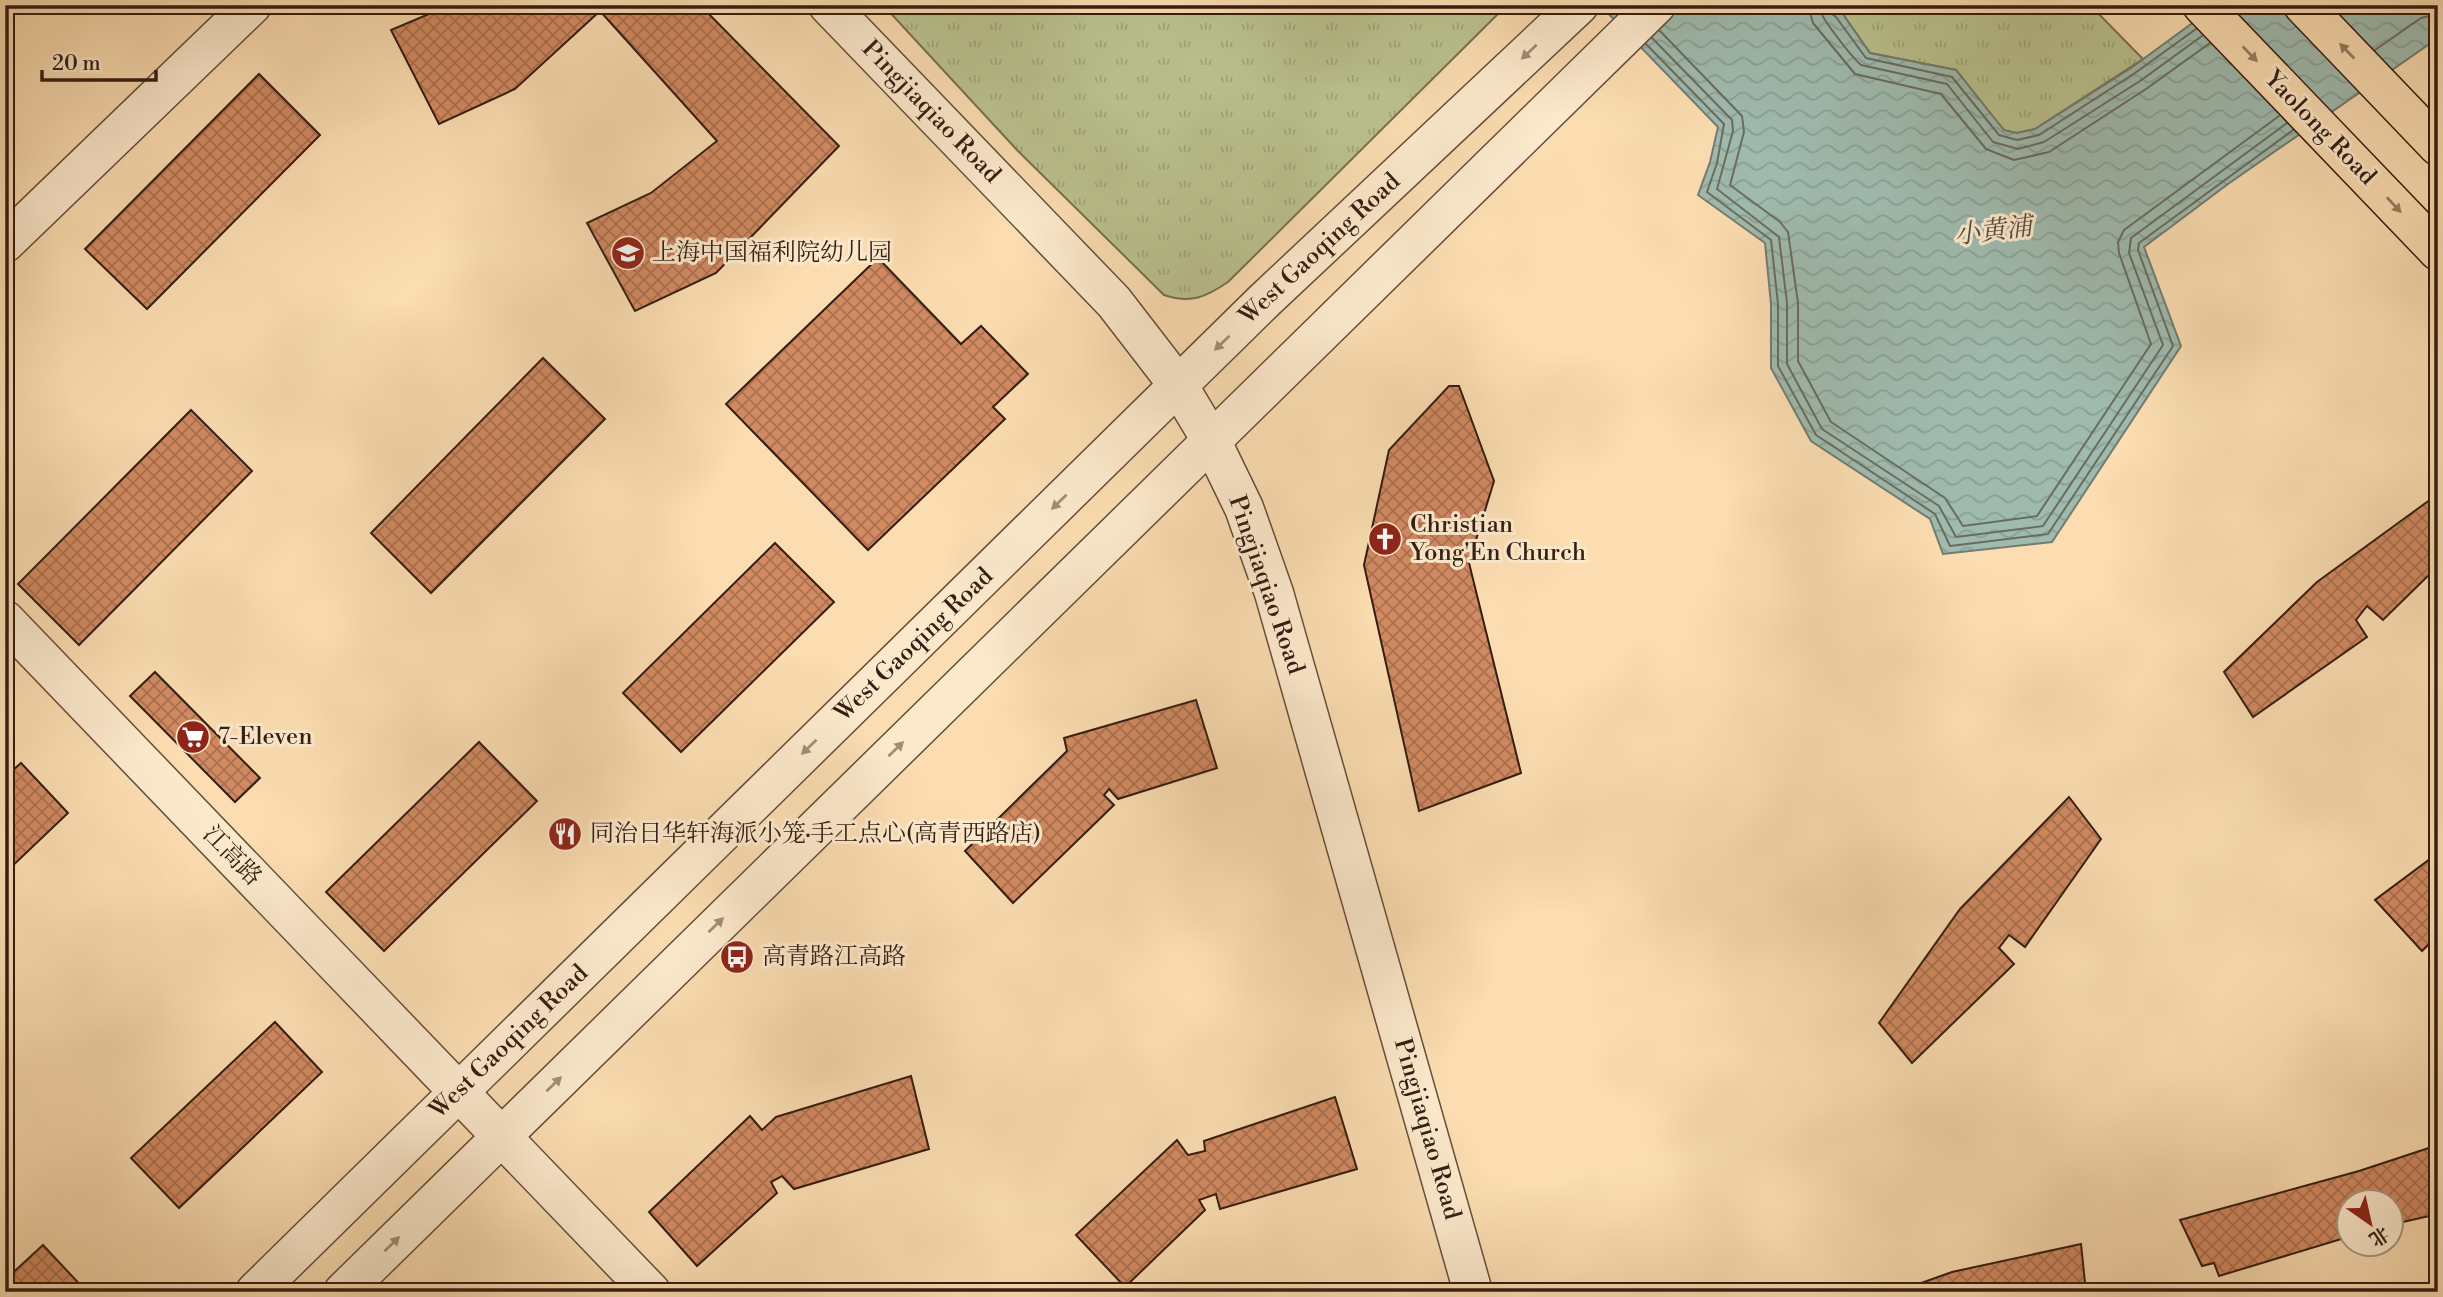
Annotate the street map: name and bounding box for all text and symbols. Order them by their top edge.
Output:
street label: Pingjiaqiao Road [855,34,1007,190]
scale bar [42,38,156,82]
one-way arrow [2339,43,2355,60]
one-way arrow [1521,44,1538,60]
one-way arrow [2241,46,2258,63]
text: 20 m [52,51,101,77]
street label: Yaolong Road [2256,63,2382,192]
street label: West Gaoqing Road [1233,167,1407,332]
one-way arrow [2385,196,2401,213]
water label: 小黄浦 [1952,210,2038,252]
school or university icon: 上海中国福利院幼儿园 [609,234,647,272]
place label: 上海中国福利院幼儿园 [652,238,892,268]
one-way arrow [1213,334,1230,351]
street label: Pingjiaqiao Road [1221,492,1311,679]
one-way arrow [1051,494,1067,510]
place label: Christian Yong'En Church [1408,510,1586,568]
church icon: Christian Yong'En Church [1366,520,1404,558]
street label: West Gaoqing Road [828,561,1000,729]
supermarket icon: 7-Eleven [174,718,212,756]
place label: 7-Eleven [218,722,313,752]
one-way arrow [801,739,818,756]
one-way arrow [887,741,904,757]
restaurant icon: 同治日华轩海派小笼·手工点心(高青西路店) [546,815,584,853]
place label: 同治日华轩海派小笼·手工点心(高青西路店) [590,819,1041,849]
street label: 江高路 [196,820,268,892]
one-way arrow [708,917,724,933]
bus stop icon: 高青路江高路 [718,938,756,976]
place label: 高青路江高路 [762,942,906,972]
street label: West Gaoqing Road [423,958,595,1126]
street label: Pingjiaqiao Road [1387,1035,1467,1223]
one-way arrow [545,1077,562,1093]
north arrow [2334,1188,2404,1258]
text: 北 [2364,1221,2394,1252]
one-way arrow [383,1236,399,1253]

